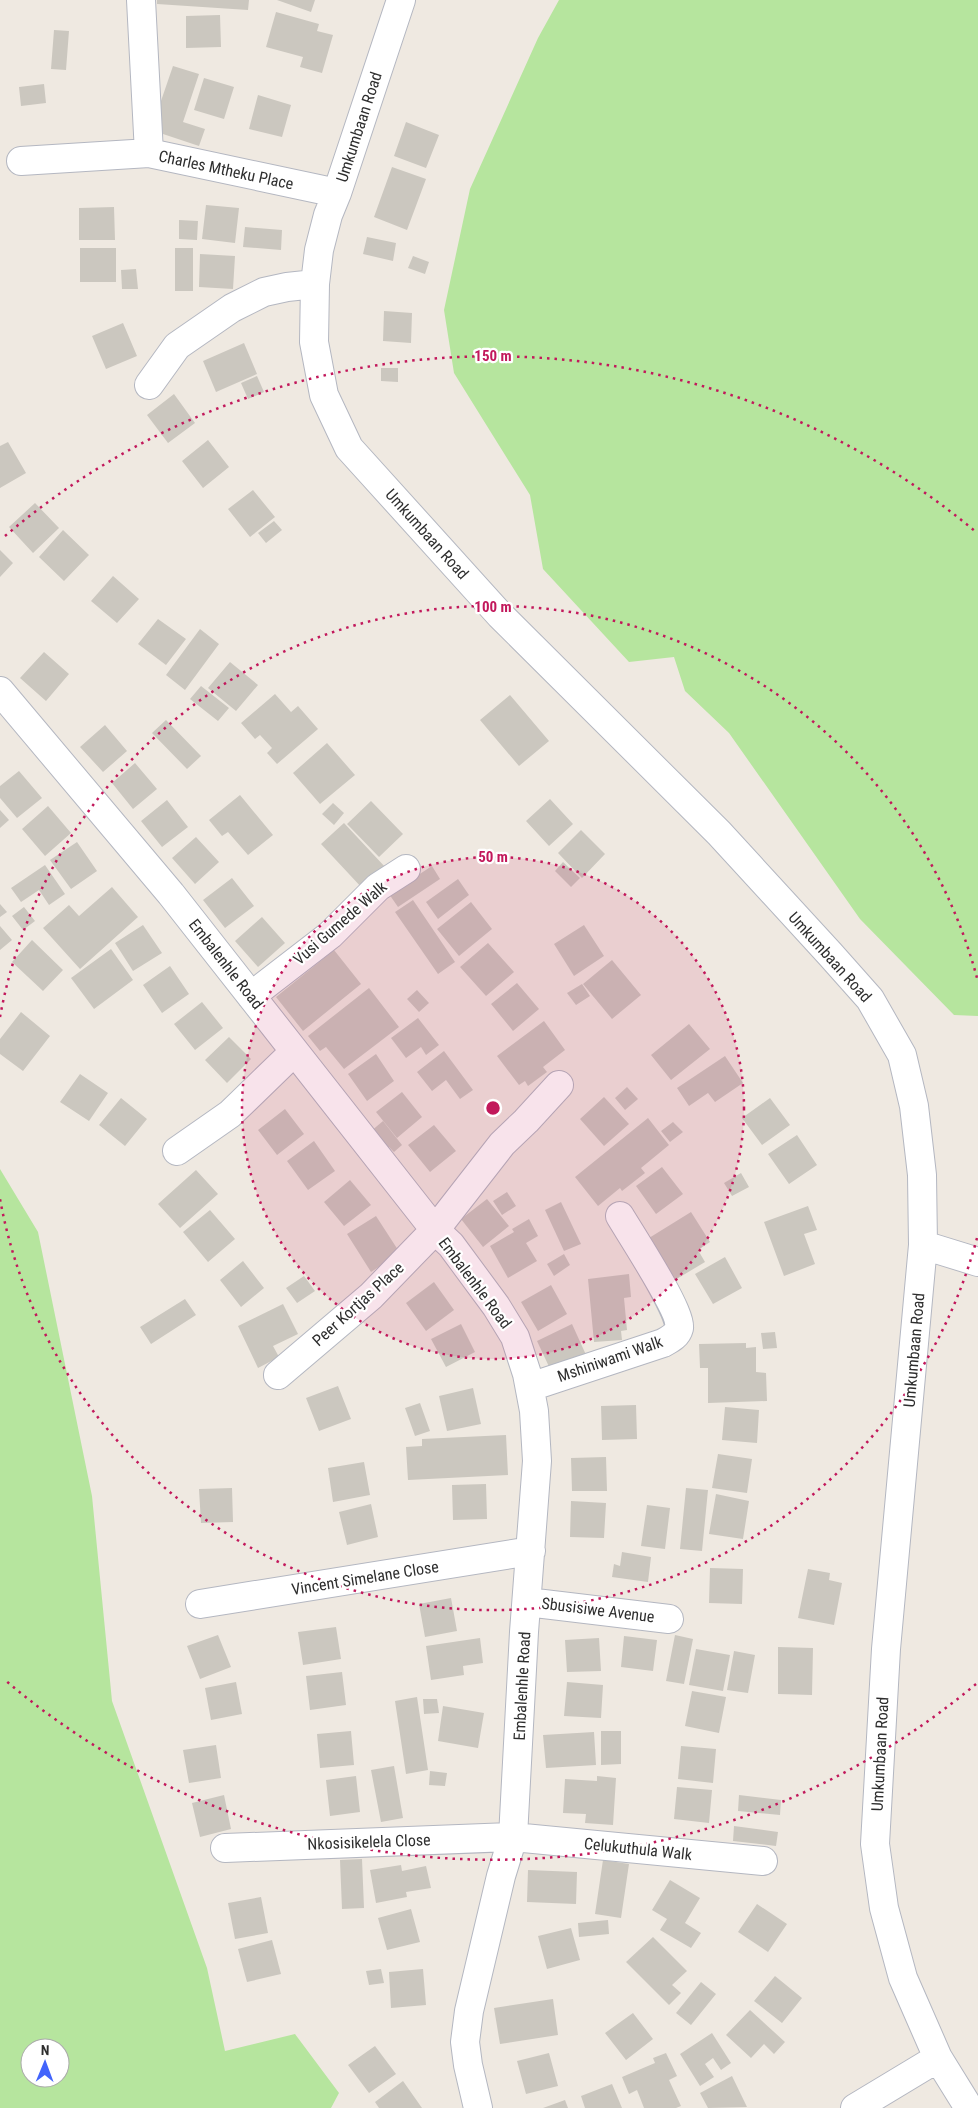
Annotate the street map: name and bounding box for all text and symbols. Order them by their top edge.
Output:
street label: Umkumbaan Road [332,69,386,185]
street label: Charles Mtheku Place [157,146,295,194]
text: 150 m [474,347,512,365]
street label: Umkumbaan Road [382,485,472,583]
text: 100 m [474,598,512,616]
text: 50 m [478,848,508,866]
street label: Vusi Gumede Walk [289,877,391,969]
street label: Umkumbaan Road [785,908,875,1006]
street label: Embalenhle Road [185,915,267,1013]
centre of rings [484,1099,502,1117]
street label: Embalenhle Road [435,1234,515,1332]
street label: Peer Kortjas Place [308,1258,408,1350]
street label: Umkumbaan Road [900,1292,928,1408]
street label: Mshiniwami Walk [555,1332,666,1386]
street label: Vincent Simelane Close [290,1557,440,1599]
street label: Sbusisiwe Avenue [541,1594,655,1626]
street label: Embalenhle Road [510,1631,534,1741]
street label: Umkumbaan Road [868,1696,892,1812]
street label: Nkosisikelela Close [307,1830,431,1854]
street label: Celukuthula Walk [583,1834,694,1864]
north arrow [20,2038,70,2088]
text: N [41,2042,50,2058]

